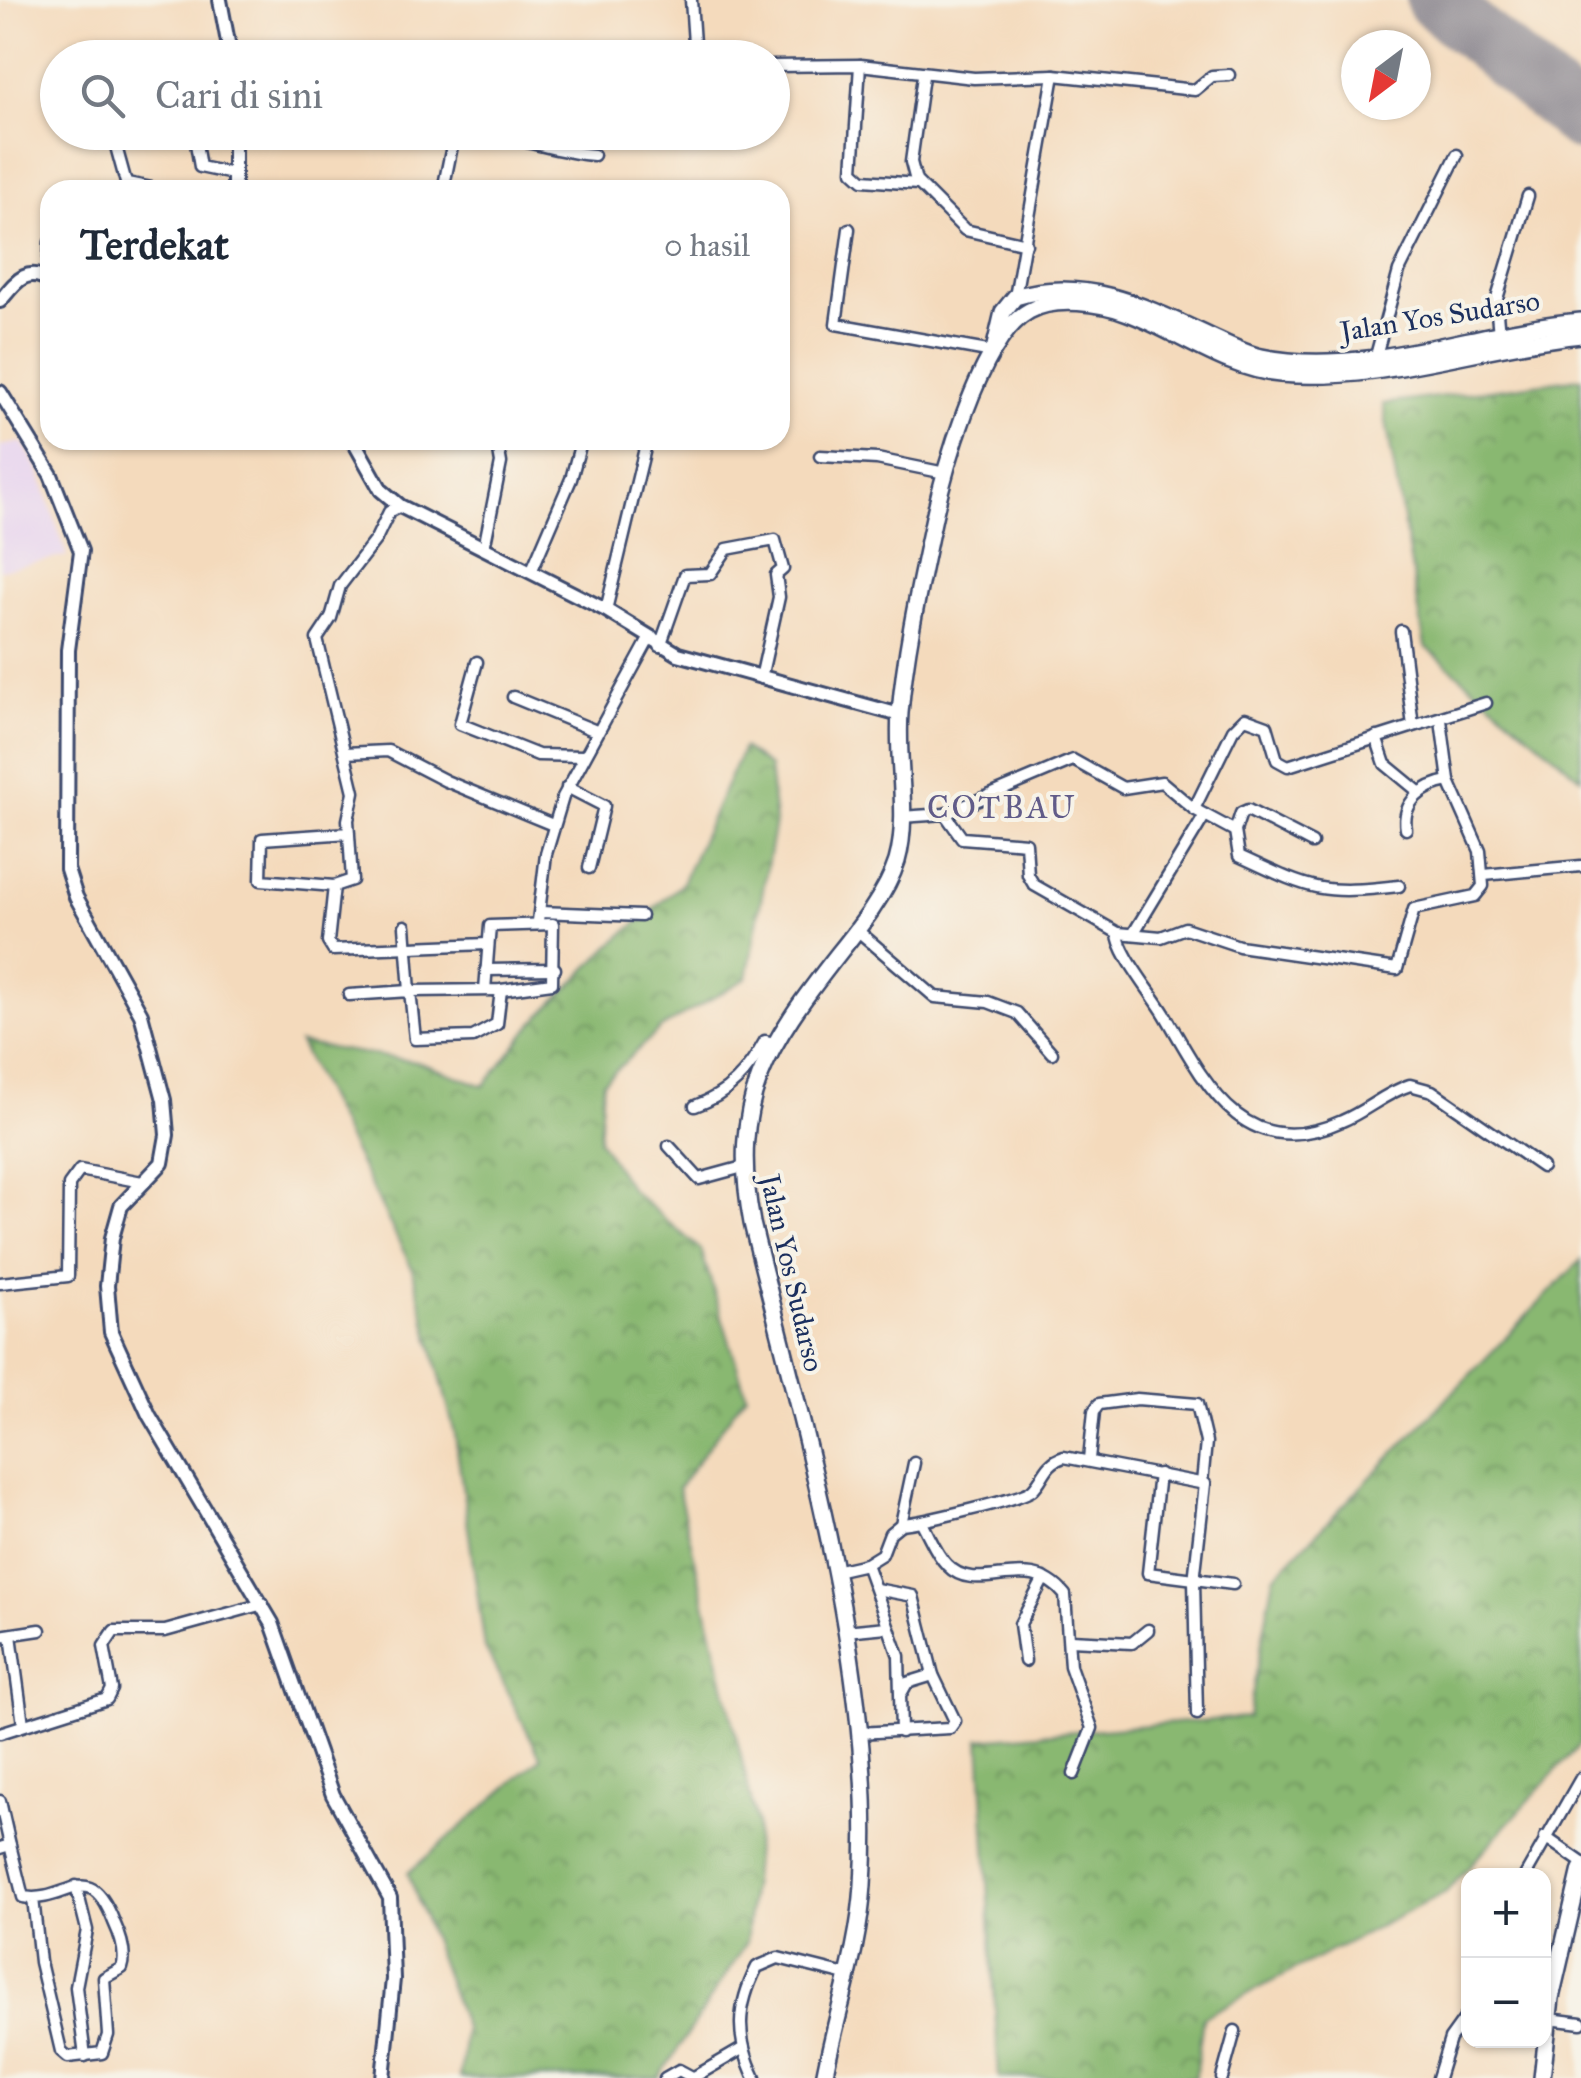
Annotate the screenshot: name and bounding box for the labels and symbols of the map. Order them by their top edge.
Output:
north arrow [1341,30,1431,120]
street label: Jalan Yos Sudarso [1335,283,1542,350]
district label: COTBAU [927,788,1077,827]
street label: Jalan Yos Sudarso [752,1168,832,1375]

